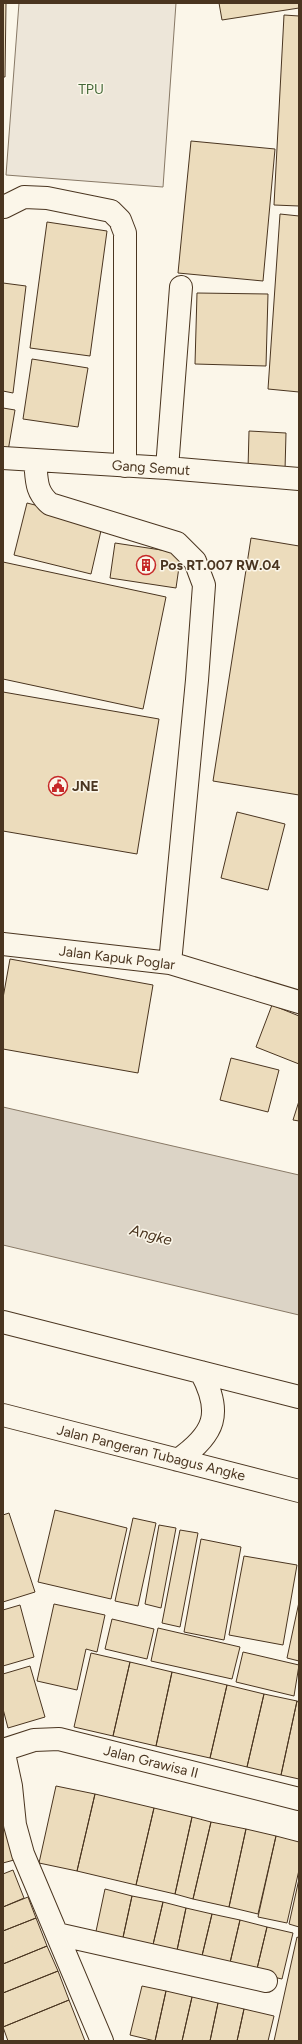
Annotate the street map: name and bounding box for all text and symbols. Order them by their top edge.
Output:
park label: TPU [78,81,104,98]
street label: Gang Semut [111,457,191,479]
building icon: Pos RT.007 RW.04 [135,554,157,576]
place label: Pos RT.007 RW.04 [160,557,280,574]
public building icon: JNE [47,775,69,797]
place label: JNE [72,778,99,795]
street label: Jalan Kapuk Poglar [58,942,176,974]
water label: Angke [127,1221,174,1249]
street label: Jalan Pangeran Tubagus Angke [55,1421,247,1485]
street label: Jalan Grawisa II [102,1742,200,1782]

